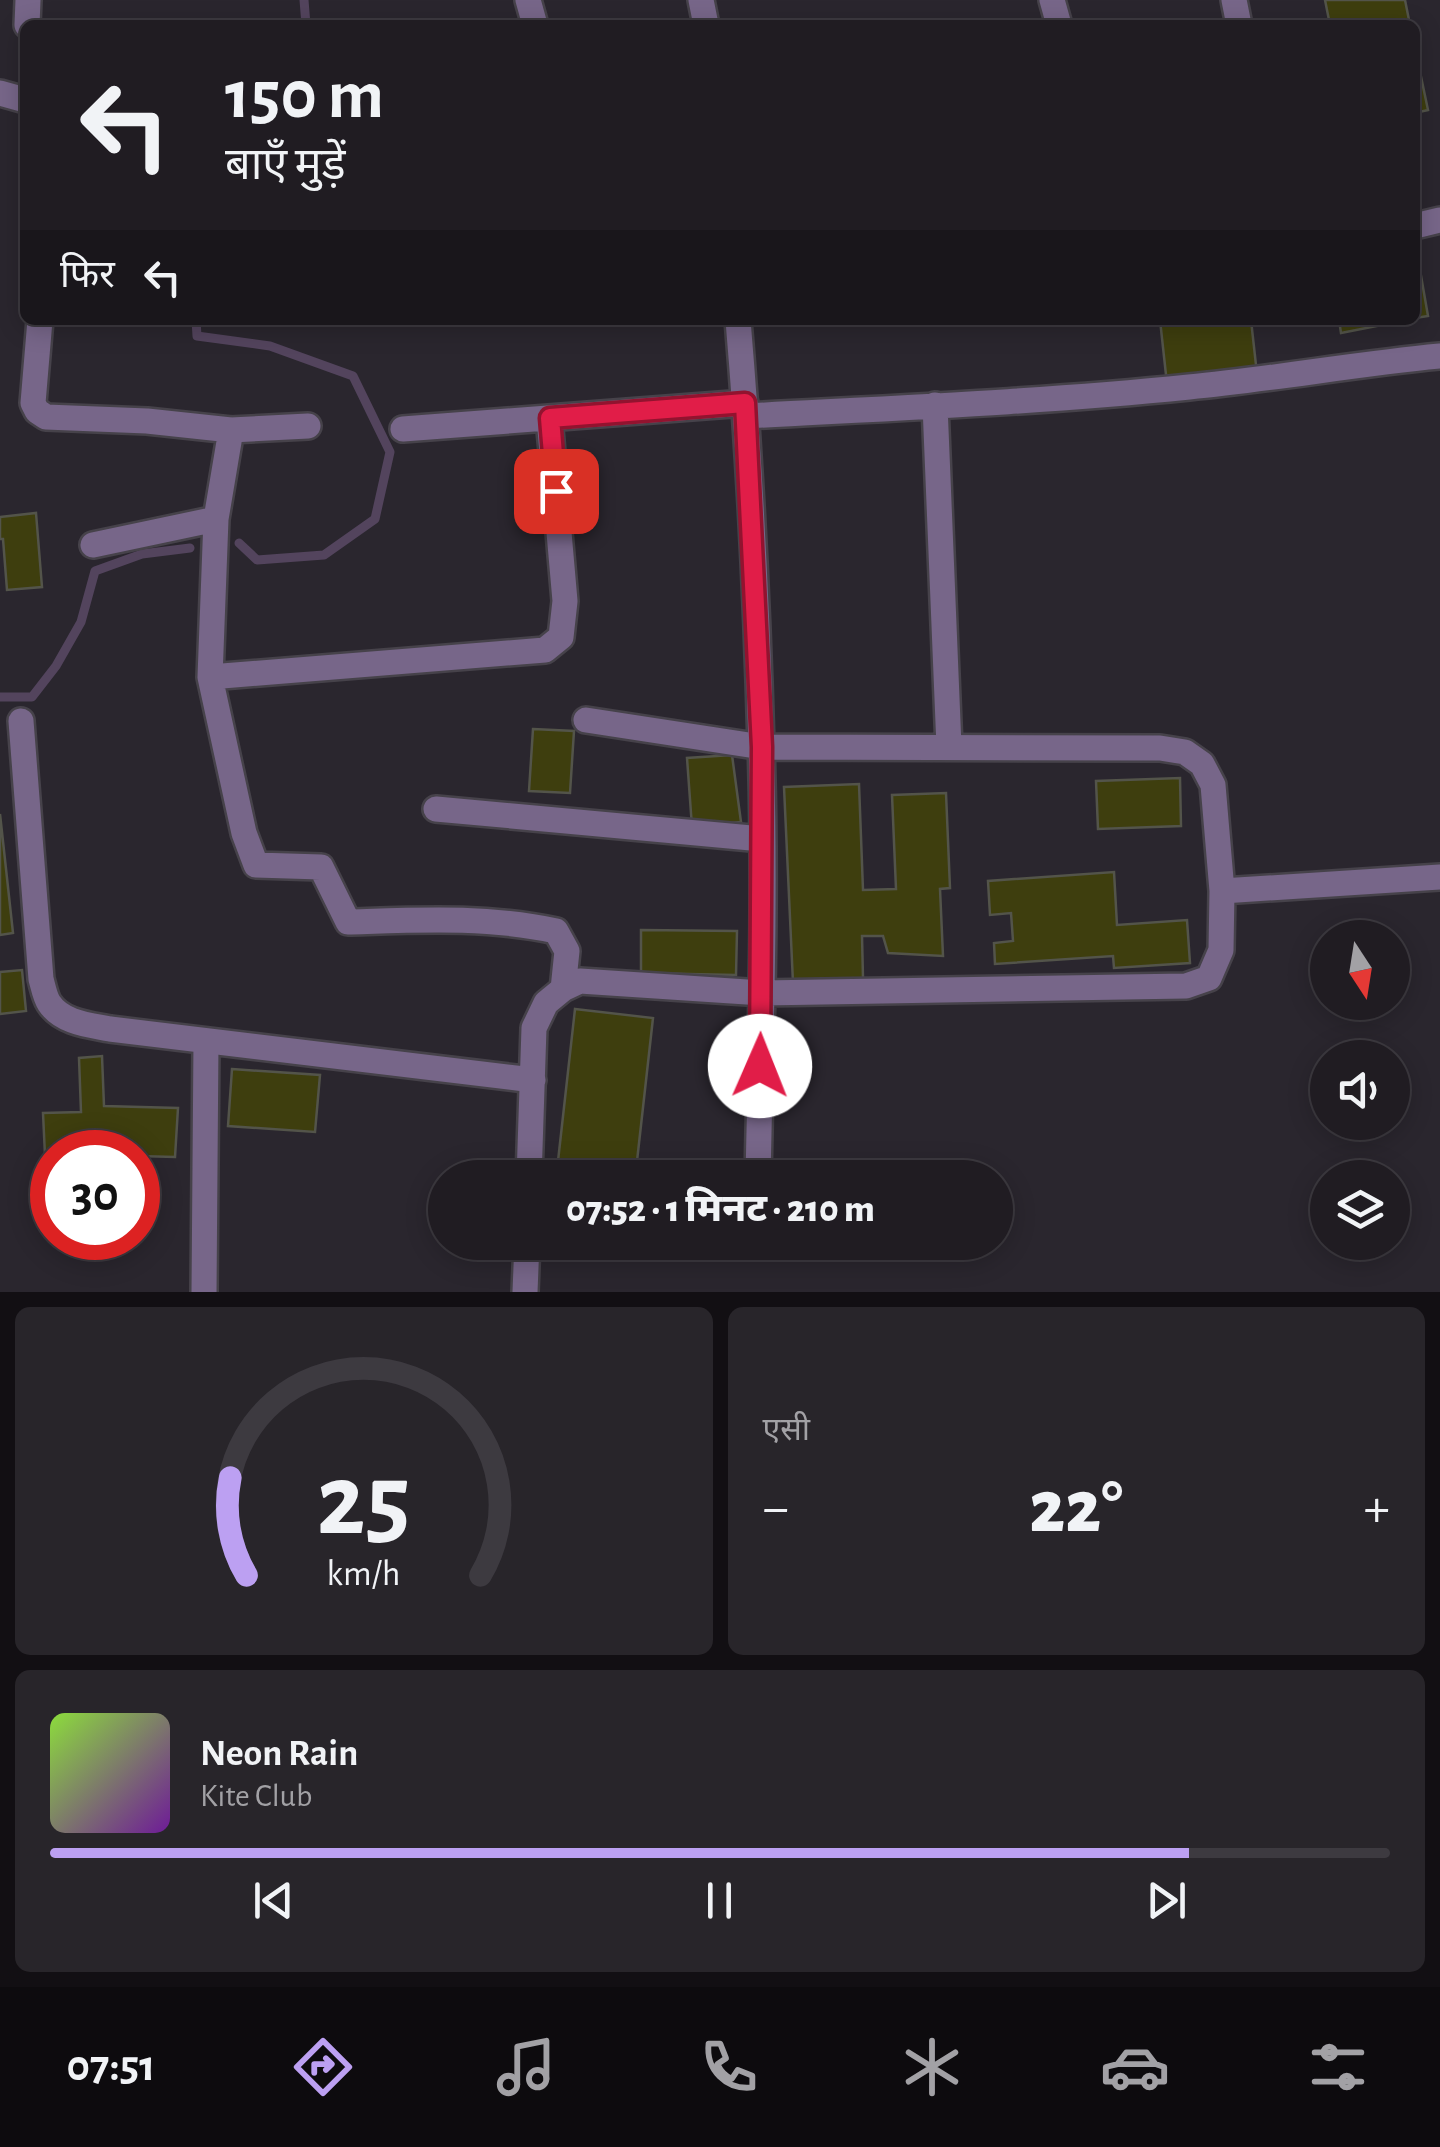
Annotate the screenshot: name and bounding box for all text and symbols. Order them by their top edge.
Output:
icon: left [60,60,190,190]
text: 150 m [225,61,384,131]
text: बाएँ मुड़ें [225,143,346,188]
icon: left [135,250,190,305]
text: फिर [60,257,115,295]
pin [514,449,599,534]
icon: arrive [529,464,584,519]
north arrow [1310,920,1410,1020]
map controls [1310,920,1410,1260]
position arrow [708,1014,812,1118]
button: sound [1310,1040,1410,1140]
speed limit sign: 30 [30,1130,160,1260]
button: layers [1310,1160,1410,1260]
text: 07:52 · 1 मिनट · 210 m [566,1191,875,1229]
text: एसी [763,1414,810,1446]
text: 25 [317,1450,411,1554]
text: 22° [1029,1471,1123,1546]
text: − [763,1481,789,1536]
text: + [1364,1481,1390,1536]
text: km/h [327,1556,401,1592]
text: Neon Rain [200,1735,358,1773]
text: Kite Club [200,1780,312,1812]
icon: previous [246,1873,301,1928]
icon: pause [692,1873,747,1928]
icon: next [1139,1873,1194,1928]
icon: directions [288,2032,358,2102]
icon: music [491,2032,561,2102]
icon: phone [694,2032,764,2102]
icon: climate [897,2032,967,2102]
icon: car [1100,2032,1170,2102]
icon: filters [1303,2032,1373,2102]
text: 07:51 [67,2044,155,2089]

